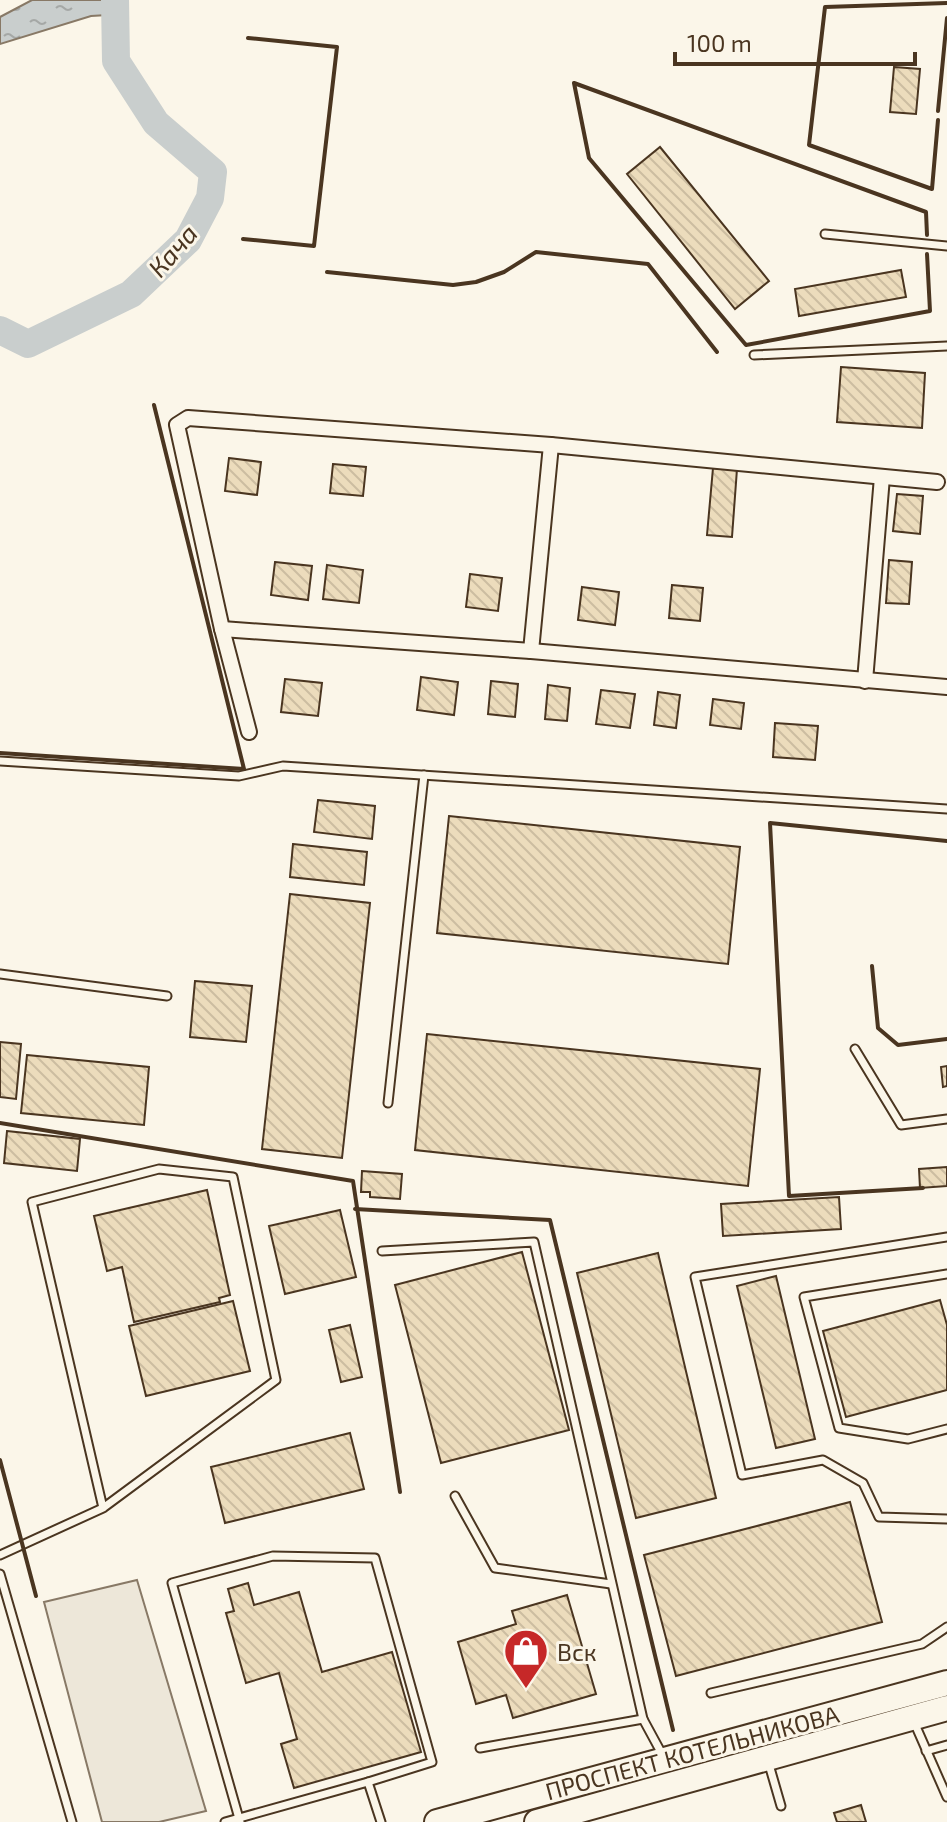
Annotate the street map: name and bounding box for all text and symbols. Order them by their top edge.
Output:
scale bar [675,16,915,66]
text: 100 m [687,28,752,57]
water label: Кача [141,217,203,283]
shop icon: Вск [502,1627,550,1690]
place label: Вск [557,1637,597,1666]
street label: ПРОСПЕКТ КОТЕЛЬНИКОВА [542,1699,842,1805]

